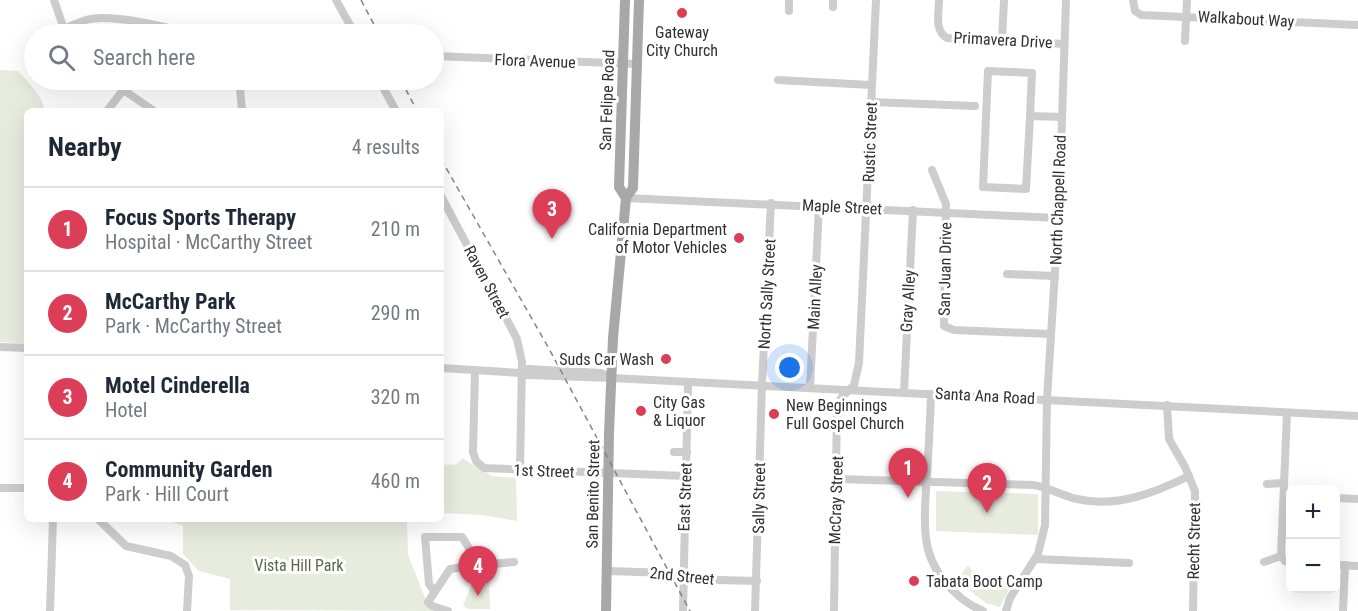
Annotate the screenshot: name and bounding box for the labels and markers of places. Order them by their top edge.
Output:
marker: Gateway City Church [675,6,689,20]
place label: Gateway City Church [646,23,718,60]
pin: 3 [532,190,572,239]
place label: California Department of Motor Vehicles [588,220,727,257]
marker: California Department of Motor Vehicles [732,231,746,245]
place label: Suds Car Wash [559,350,654,369]
marker: Suds Car Wash [659,352,673,366]
place label: City Gas & Liquor [653,393,705,430]
place label: New Beginnings Full Gospel Church [786,396,904,433]
marker: City Gas & Liquor [634,404,648,418]
marker: New Beginnings Full Gospel Church [767,407,781,421]
pin: 1 [888,448,928,498]
pin: 2 [968,464,1006,513]
pin: 4 [458,546,498,596]
place label: Tabata Boot Camp [926,572,1043,591]
marker: Tabata Boot Camp [907,574,921,588]

